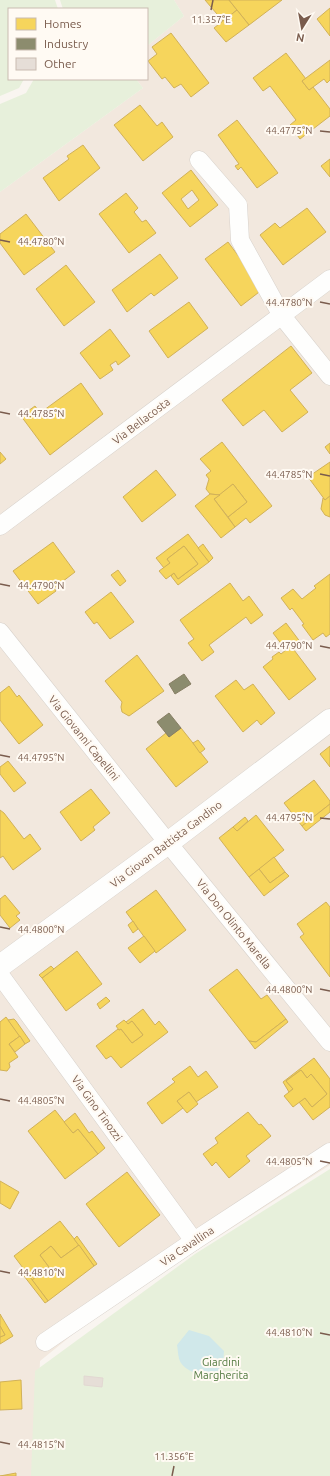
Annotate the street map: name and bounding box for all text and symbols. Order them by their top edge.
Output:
legend [8,8,148,80]
north arrow [282,8,322,48]
text: 11.357°E [191,14,231,25]
text: Homes [44,17,82,30]
text: N [295,31,305,44]
text: Industry [44,37,89,50]
text: Other [44,57,77,70]
text: 44.4775°N [266,125,312,136]
text: 44.4780°N [18,236,64,247]
text: 44.4780°N [266,297,312,308]
street label: Via Bellacosta [110,395,172,447]
text: 44.4785°N [18,408,64,419]
text: 44.4785°N [266,469,312,480]
text: 44.4790°N [18,580,64,591]
text: 44.4790°N [266,640,312,651]
street label: Via Giovanni Capellini [46,693,122,783]
text: 44.4795°N [18,752,64,763]
street label: Via Giovan Battista Gandino [108,798,224,890]
text: 44.4795°N [266,812,312,823]
street label: Via Don Olinto Marella [194,877,274,971]
text: 44.4800°N [18,924,64,935]
text: 44.4800°N [266,984,312,995]
street label: Via Gino Tinozzi [69,1073,125,1143]
text: 44.4805°N [18,1095,64,1106]
text: 44.4805°N [266,1156,312,1167]
street label: Via Cavallina [158,1224,216,1268]
text: 44.4810°N [18,1267,64,1278]
text: 44.4810°N [266,1327,312,1338]
park label: Giardini Margherita [194,1356,248,1381]
text: 44.4815°N [18,1439,64,1450]
text: 11.356°E [154,1451,194,1462]

